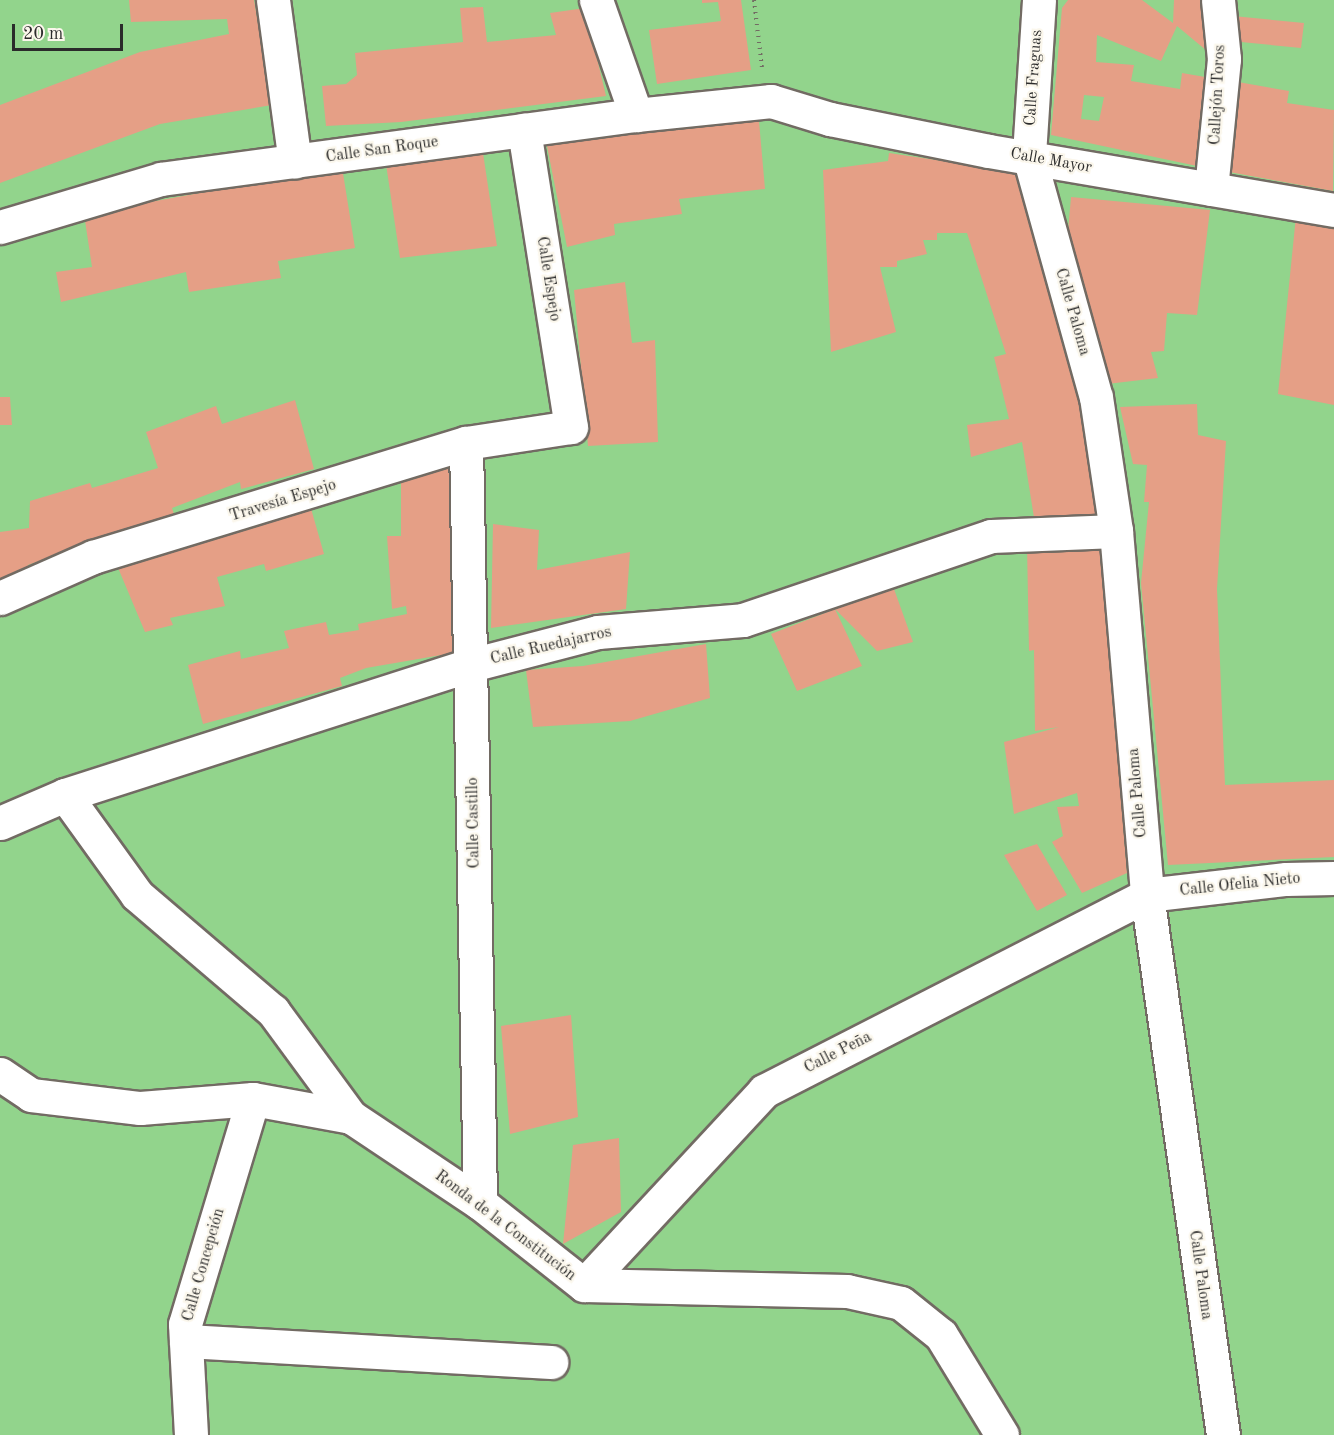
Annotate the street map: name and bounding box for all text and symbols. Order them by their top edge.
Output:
scale bar [15,12,126,50]
text: 20 m [23,25,63,43]
street label: Calle Fraguas [1021,29,1047,127]
street label: Callejón Toros [1206,44,1230,146]
street label: Calle San Roque [325,133,439,167]
street label: Calle Mayor [1009,144,1093,178]
street label: Calle Espejo [532,235,564,323]
street label: Calle Paloma [1050,266,1094,358]
street label: Travesía Espejo [227,476,339,526]
street label: Calle Ruedajarros [489,623,613,669]
street label: Calle Paloma [1125,747,1151,839]
street label: Calle Castillo [464,777,484,869]
street label: Calle Ofelia Nieto [1179,869,1301,901]
street label: Calle Peña [801,1028,875,1078]
street label: Ronda de la Constitución [431,1167,579,1285]
street label: Calle Concepción [179,1206,229,1324]
street label: Calle Paloma [1184,1229,1216,1321]

